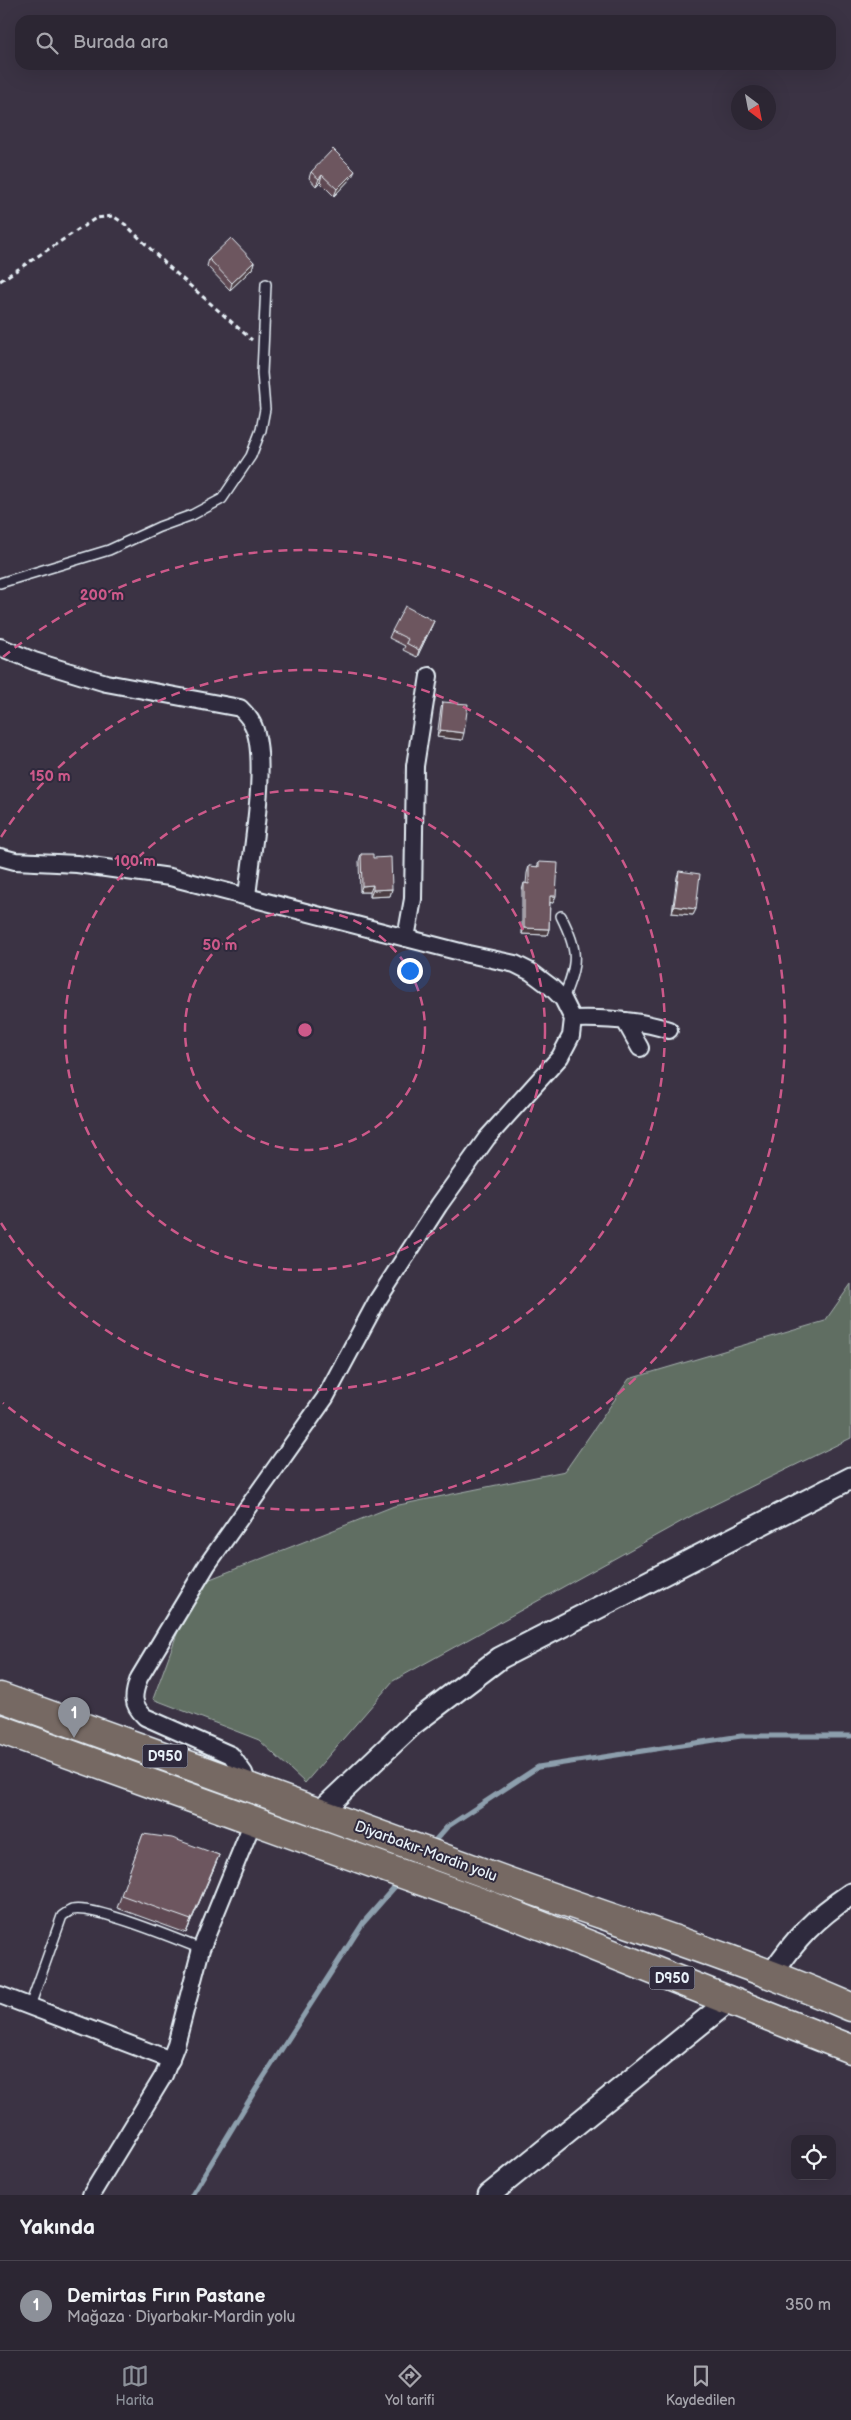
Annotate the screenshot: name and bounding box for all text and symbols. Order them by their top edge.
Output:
search box [15,15,836,70]
icon: search [33,29,61,57]
text: Burada ara [73,31,169,54]
north arrow [731,85,776,130]
text: 200 m [80,586,124,605]
text: 150 m [29,767,71,786]
text: 100 m [114,852,156,871]
text: 50 m [203,936,238,955]
your location [397,958,423,984]
centre of rings [296,1021,314,1039]
pin: 1 [58,1697,90,1738]
road number: D950 [142,1744,188,1768]
street label: Diyarbakır-Mardin yolu [352,1817,500,1886]
road number: D950 [650,1966,694,1990]
map controls [791,2135,836,2180]
button: locate [791,2135,836,2180]
text: Yakında [20,2215,95,2240]
text: Demirtas Fırın Pastane [67,2285,265,2308]
text: 1 [33,2296,39,2315]
text: 350 m [785,2296,831,2315]
text: Mağaza · Diyarbakır-Mardin yolu [67,2308,296,2327]
tab: Harita [116,2362,154,2409]
tab: Yol tarifi [385,2362,435,2409]
tab: Kaydedilen [666,2362,735,2409]

